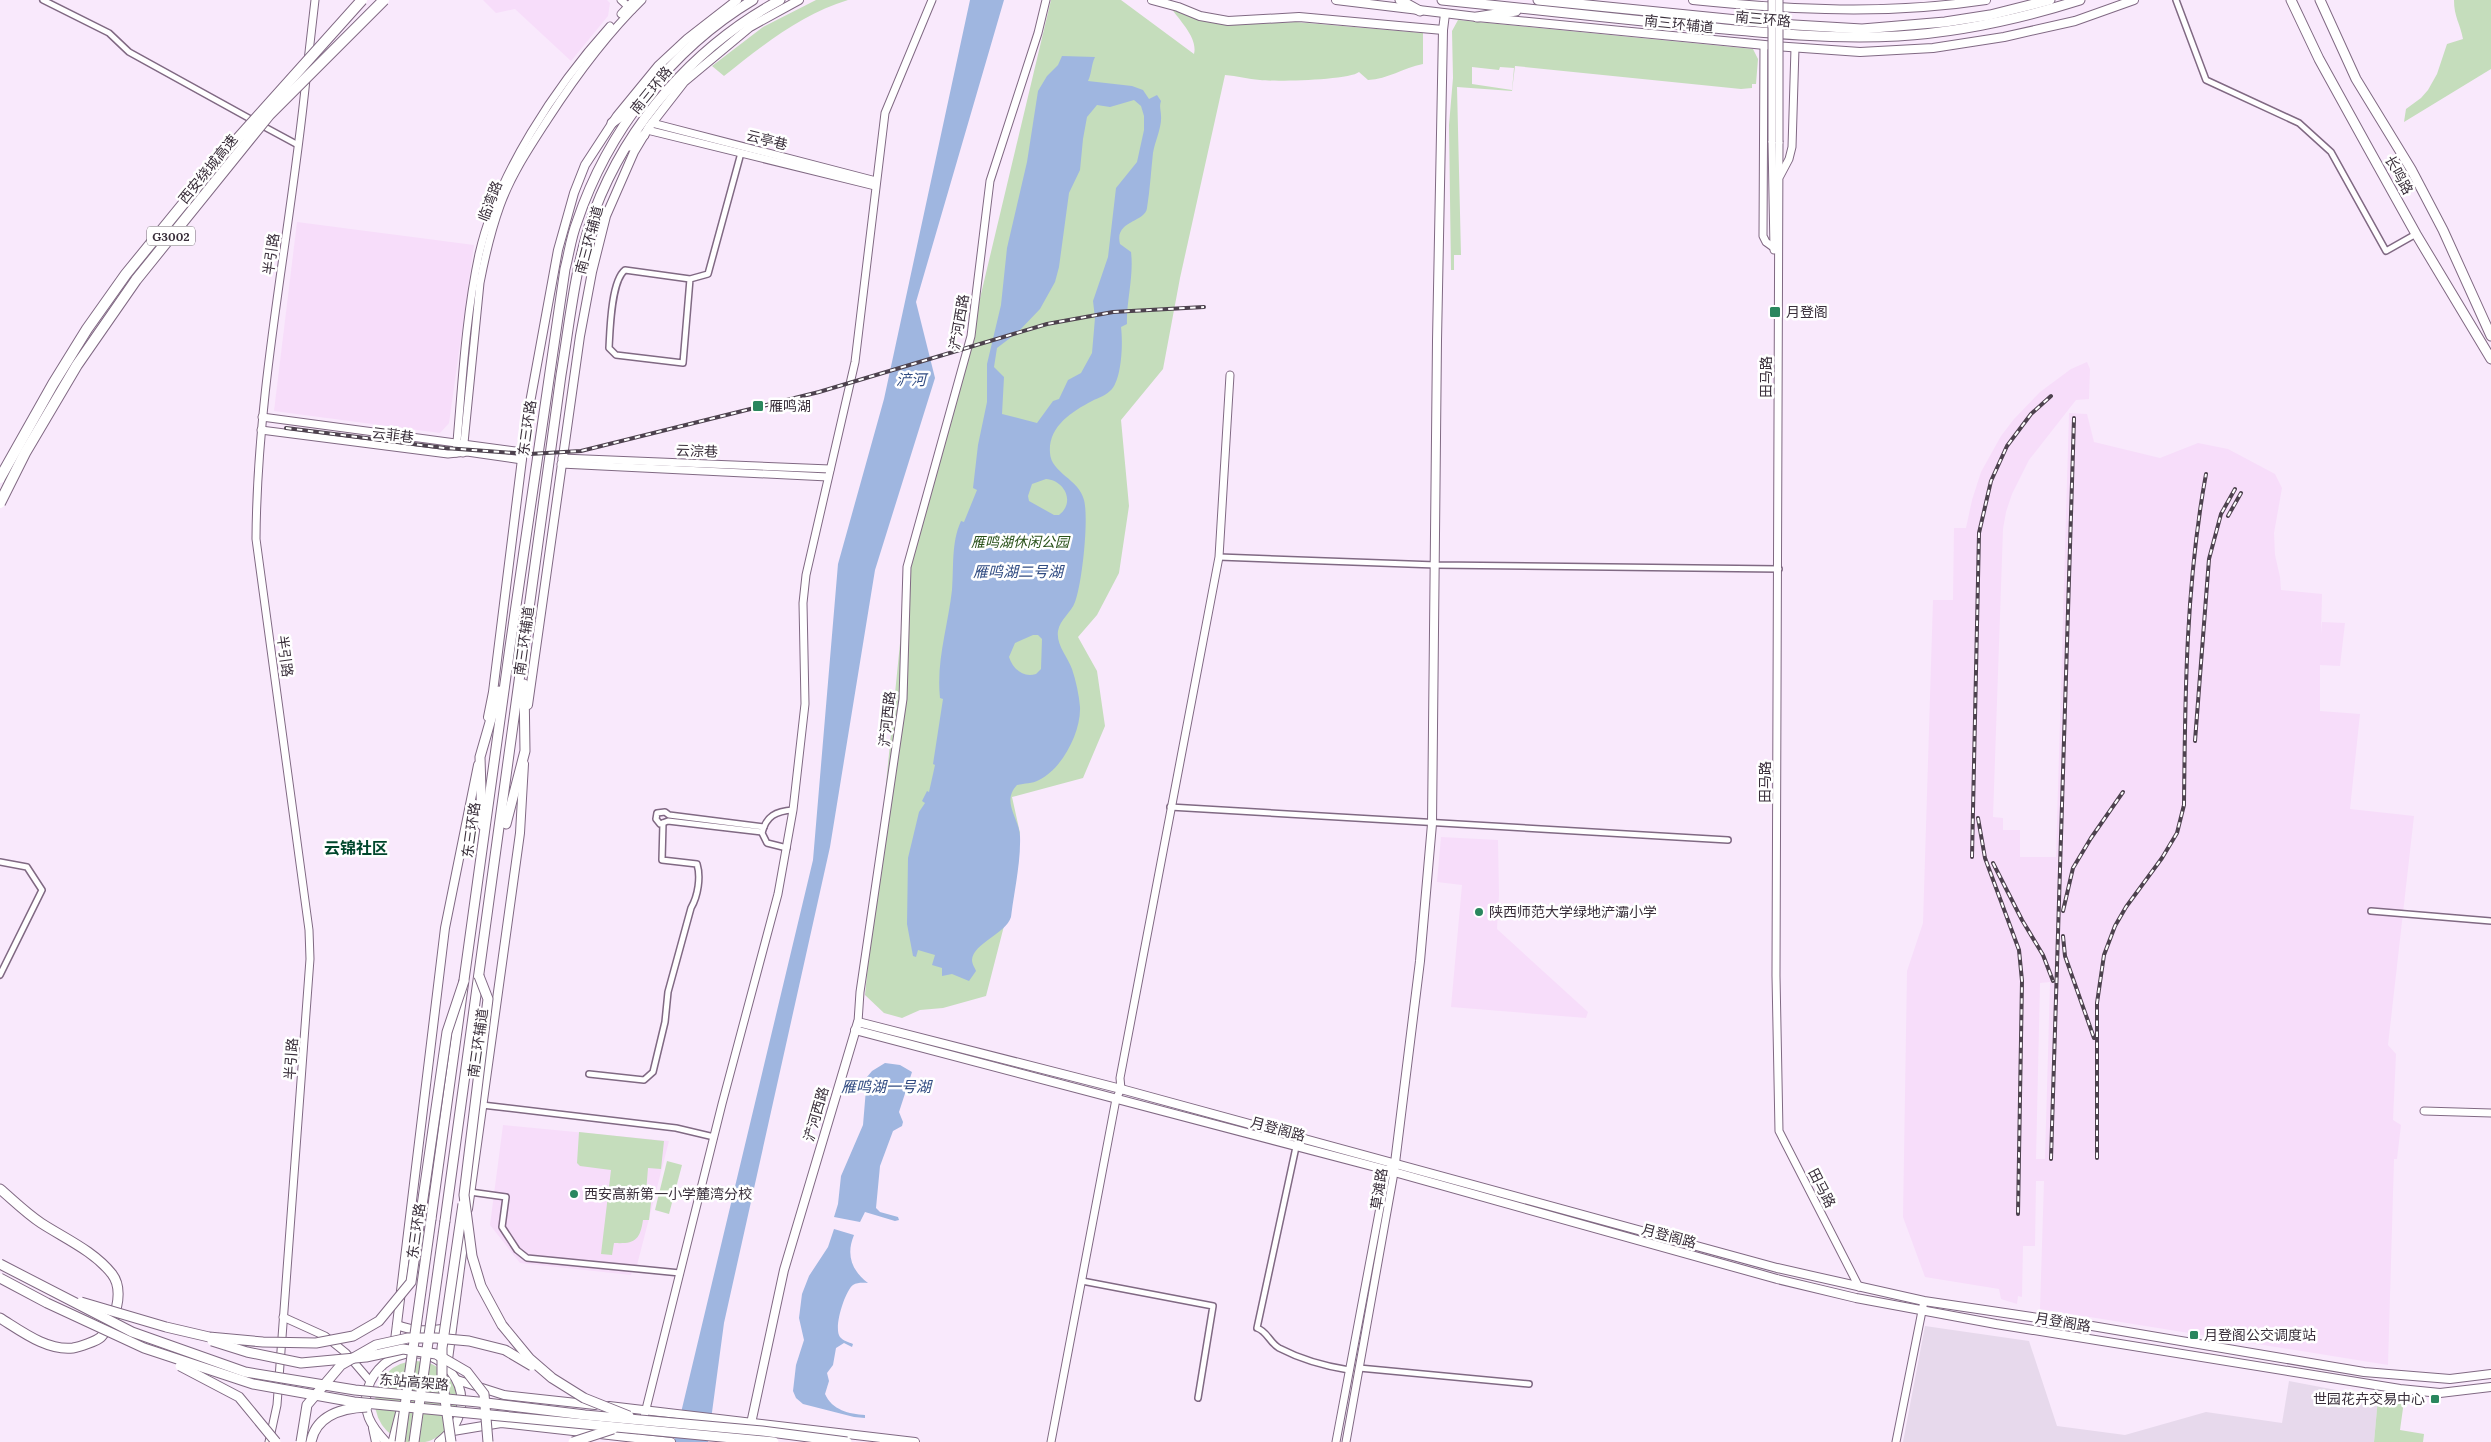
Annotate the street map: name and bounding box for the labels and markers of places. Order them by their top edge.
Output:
place label: 月登阁 [1786,303,1828,321]
marker: 月登阁 [1768,305,1782,319]
place label: 雁鸣湖 [769,397,811,415]
marker: 雁鸣湖 [751,399,765,413]
place label: 陕西师范大学绿地浐灞小学 [1489,903,1657,921]
marker: 陕西师范大学绿地浐灞小学 [1473,906,1485,918]
place label: 西安高新第一小学麓湾分校 [584,1185,752,1203]
marker: 西安高新第一小学麓湾分校 [568,1188,580,1200]
place label: 月登阁公交调度站 [2204,1326,2316,1344]
marker: 月登阁公交调度站 [2188,1329,2200,1341]
place label: 世园花卉交易中心 [2313,1390,2425,1408]
marker: 世园花卉交易中心 [2429,1393,2441,1405]

